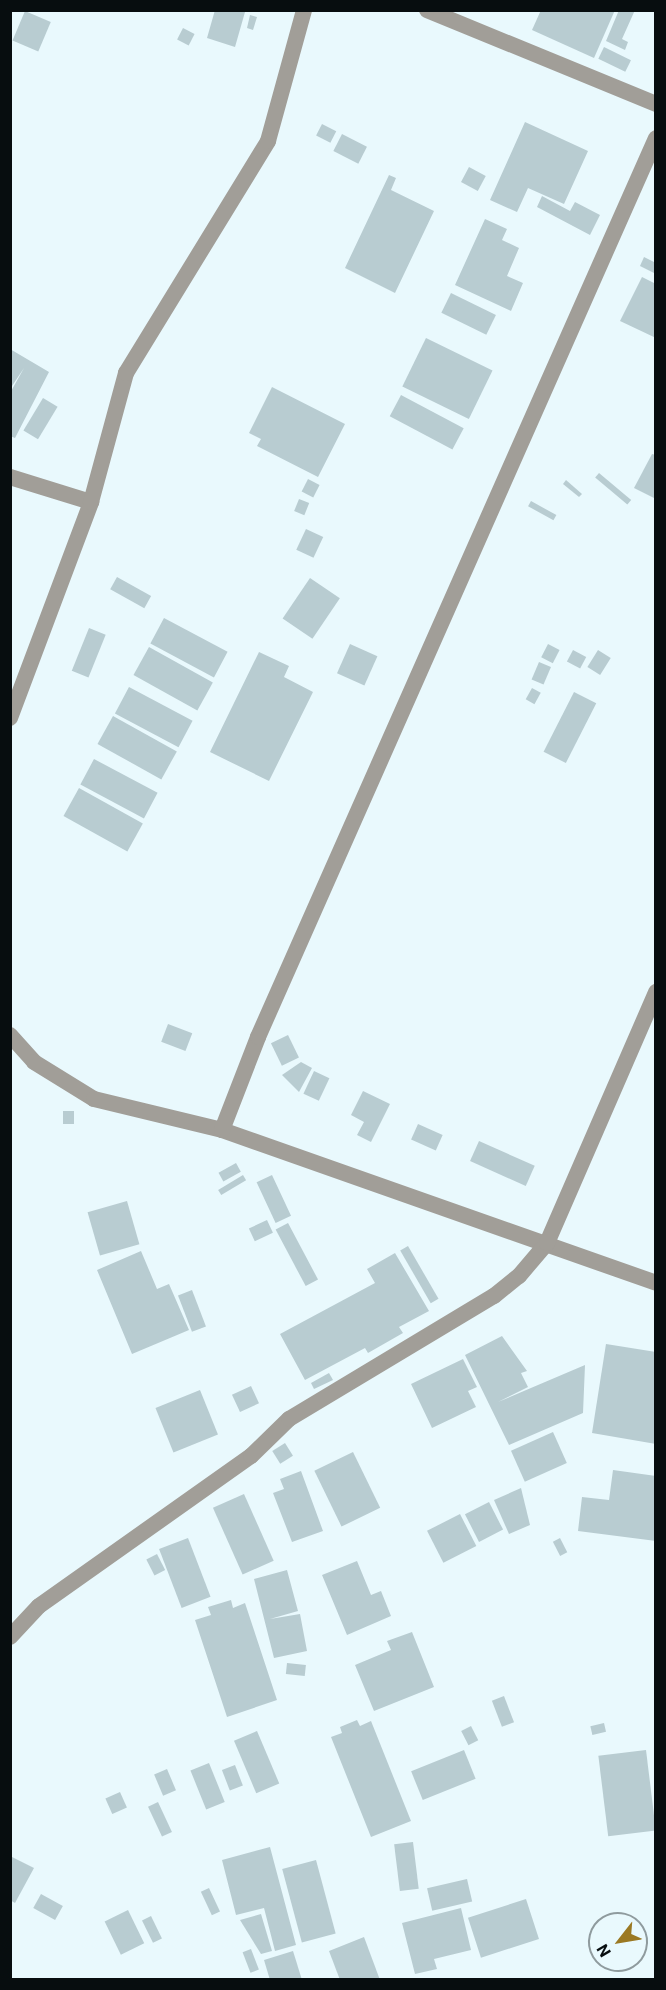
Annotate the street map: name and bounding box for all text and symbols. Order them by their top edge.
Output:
north arrow [588,1912,648,1972]
text: N [593,1941,615,1960]

